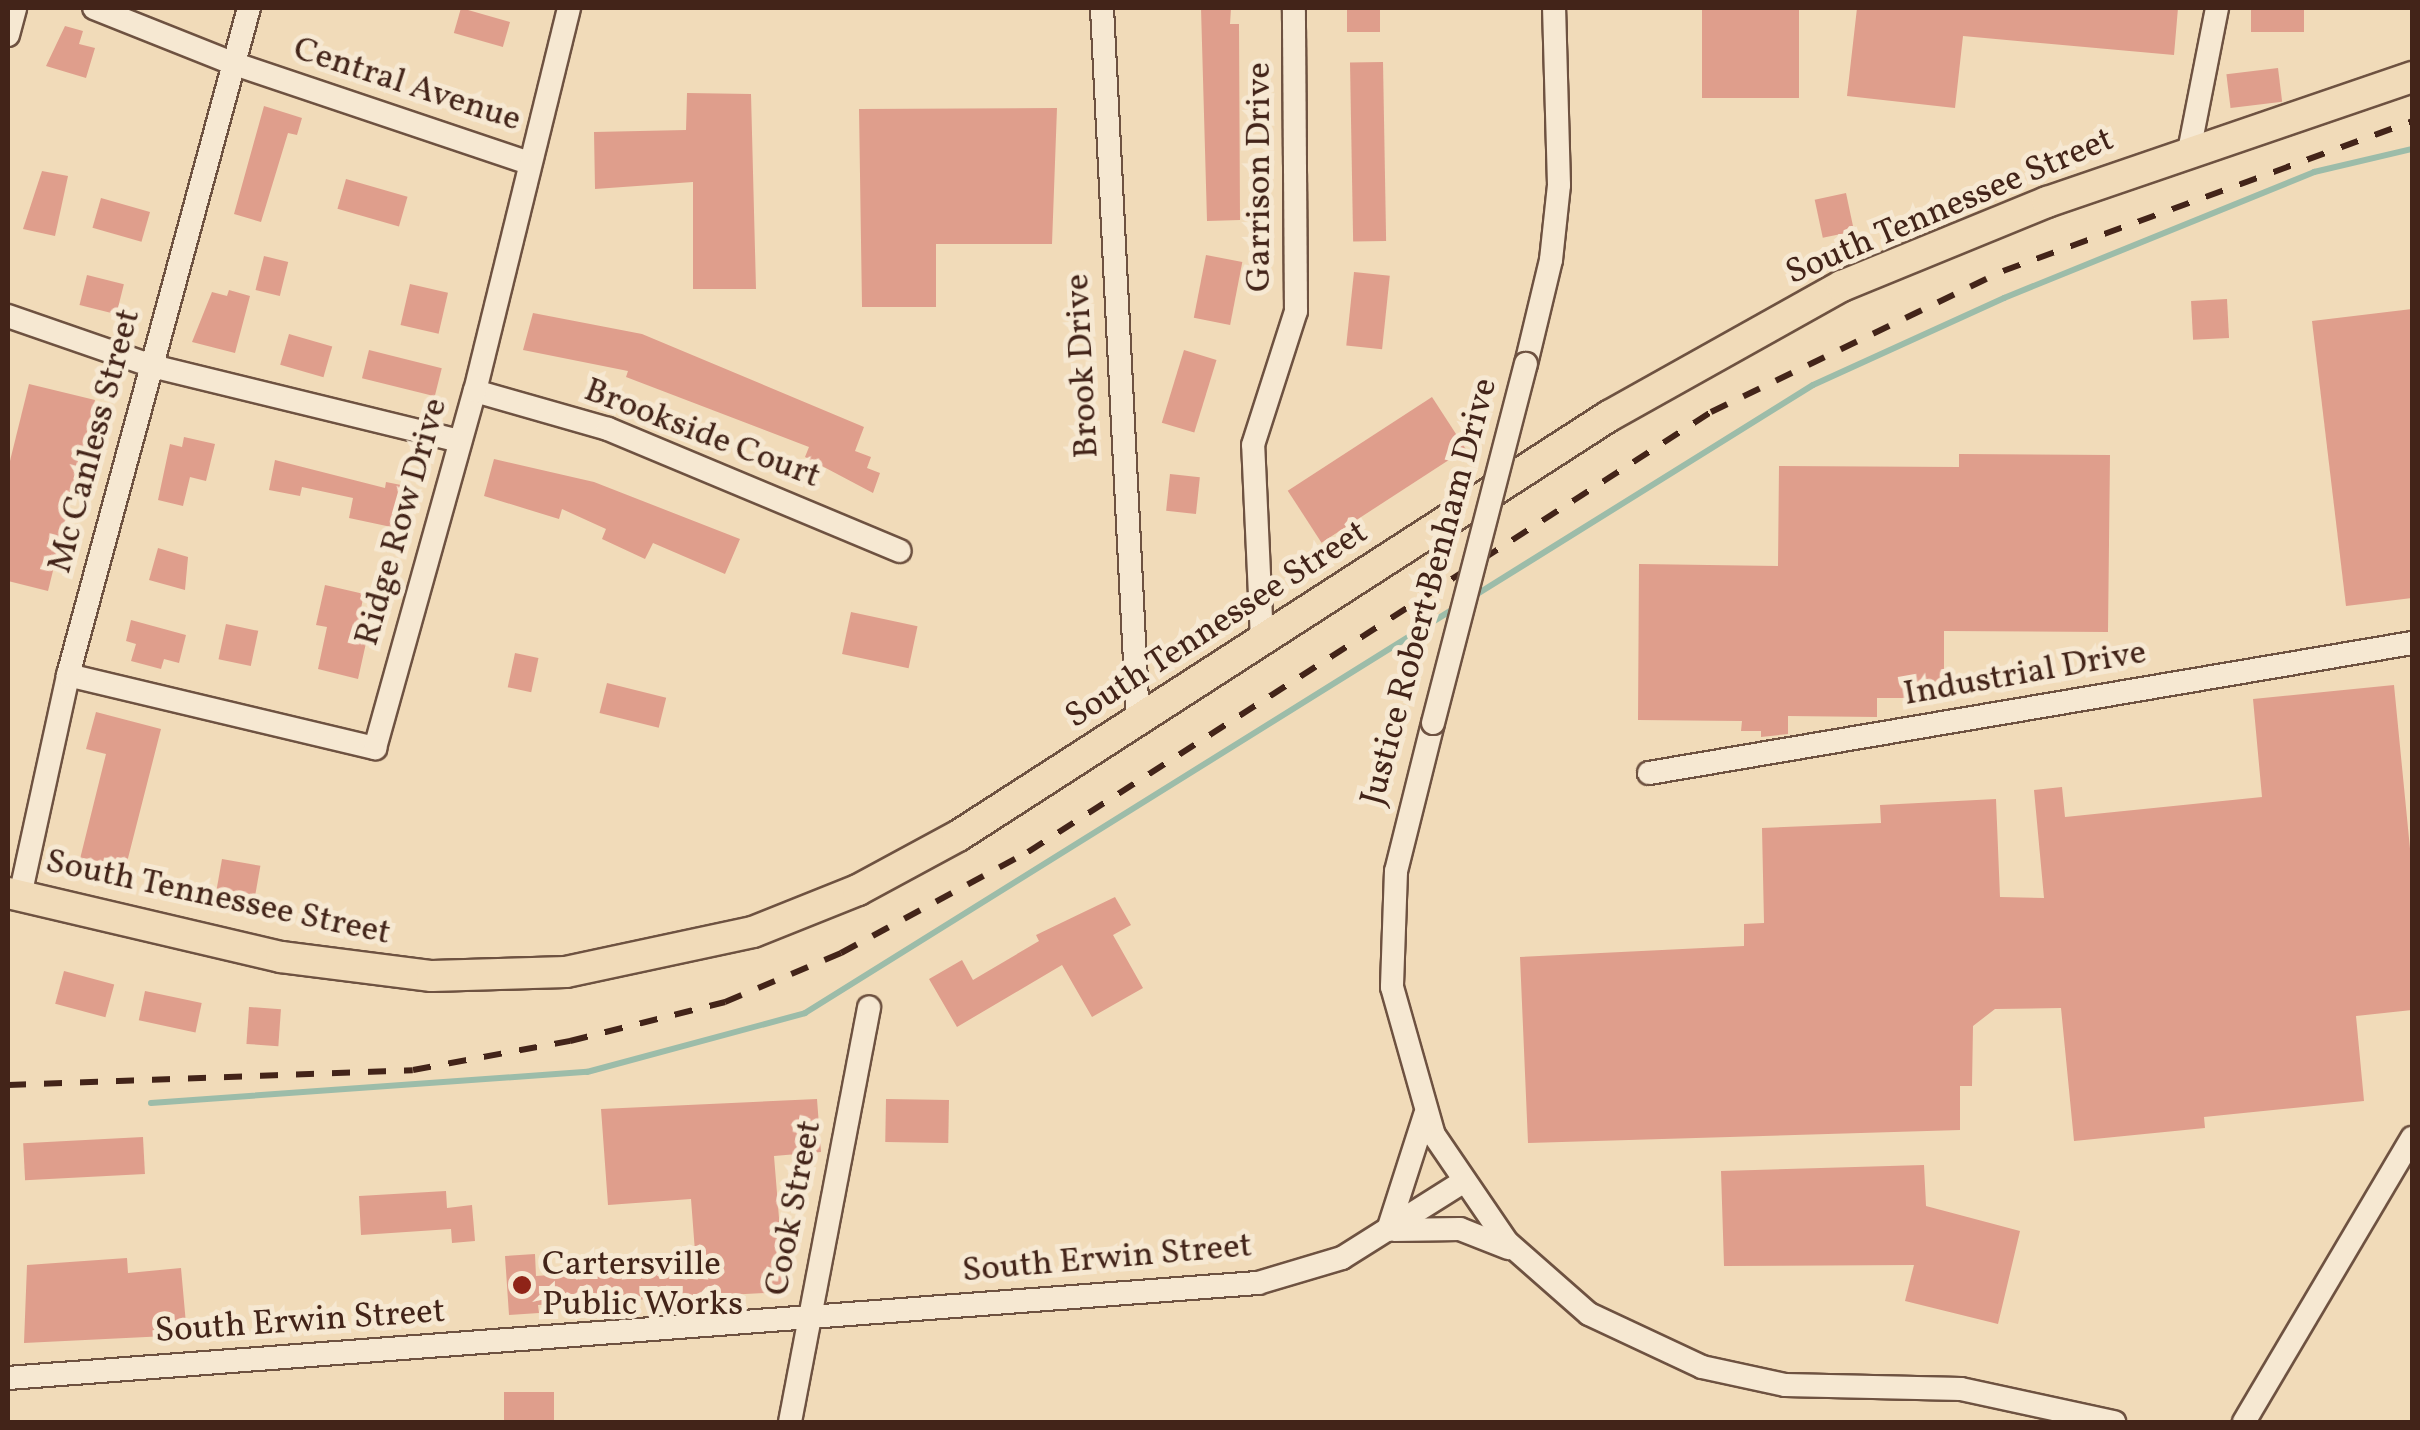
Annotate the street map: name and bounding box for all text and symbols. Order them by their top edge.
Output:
street label: Central Avenue [288,28,526,142]
street label: Garrison Drive [1239,62,1281,292]
street label: South Tennessee Street [1779,119,2121,295]
street label: Brook Drive [1057,273,1109,459]
street label: Mc Canless Street [40,304,150,578]
street label: Brookside Court [578,370,826,498]
street label: Justice Robert Benham Drive [1353,374,1507,810]
street label: Ridge Row Drive [346,393,458,651]
street label: South Tennessee Street [1058,511,1376,739]
street label: Industrial Drive [1900,632,2150,716]
street label: South Tennessee Street [41,841,395,955]
street label: Cook Street [756,1117,832,1299]
street label: South Erwin Street [960,1225,1254,1293]
place label: Cartersville Public Works [542,1244,744,1326]
marker: Cartersville Public Works [511,1274,533,1296]
street label: South Erwin Street [153,1291,447,1353]

